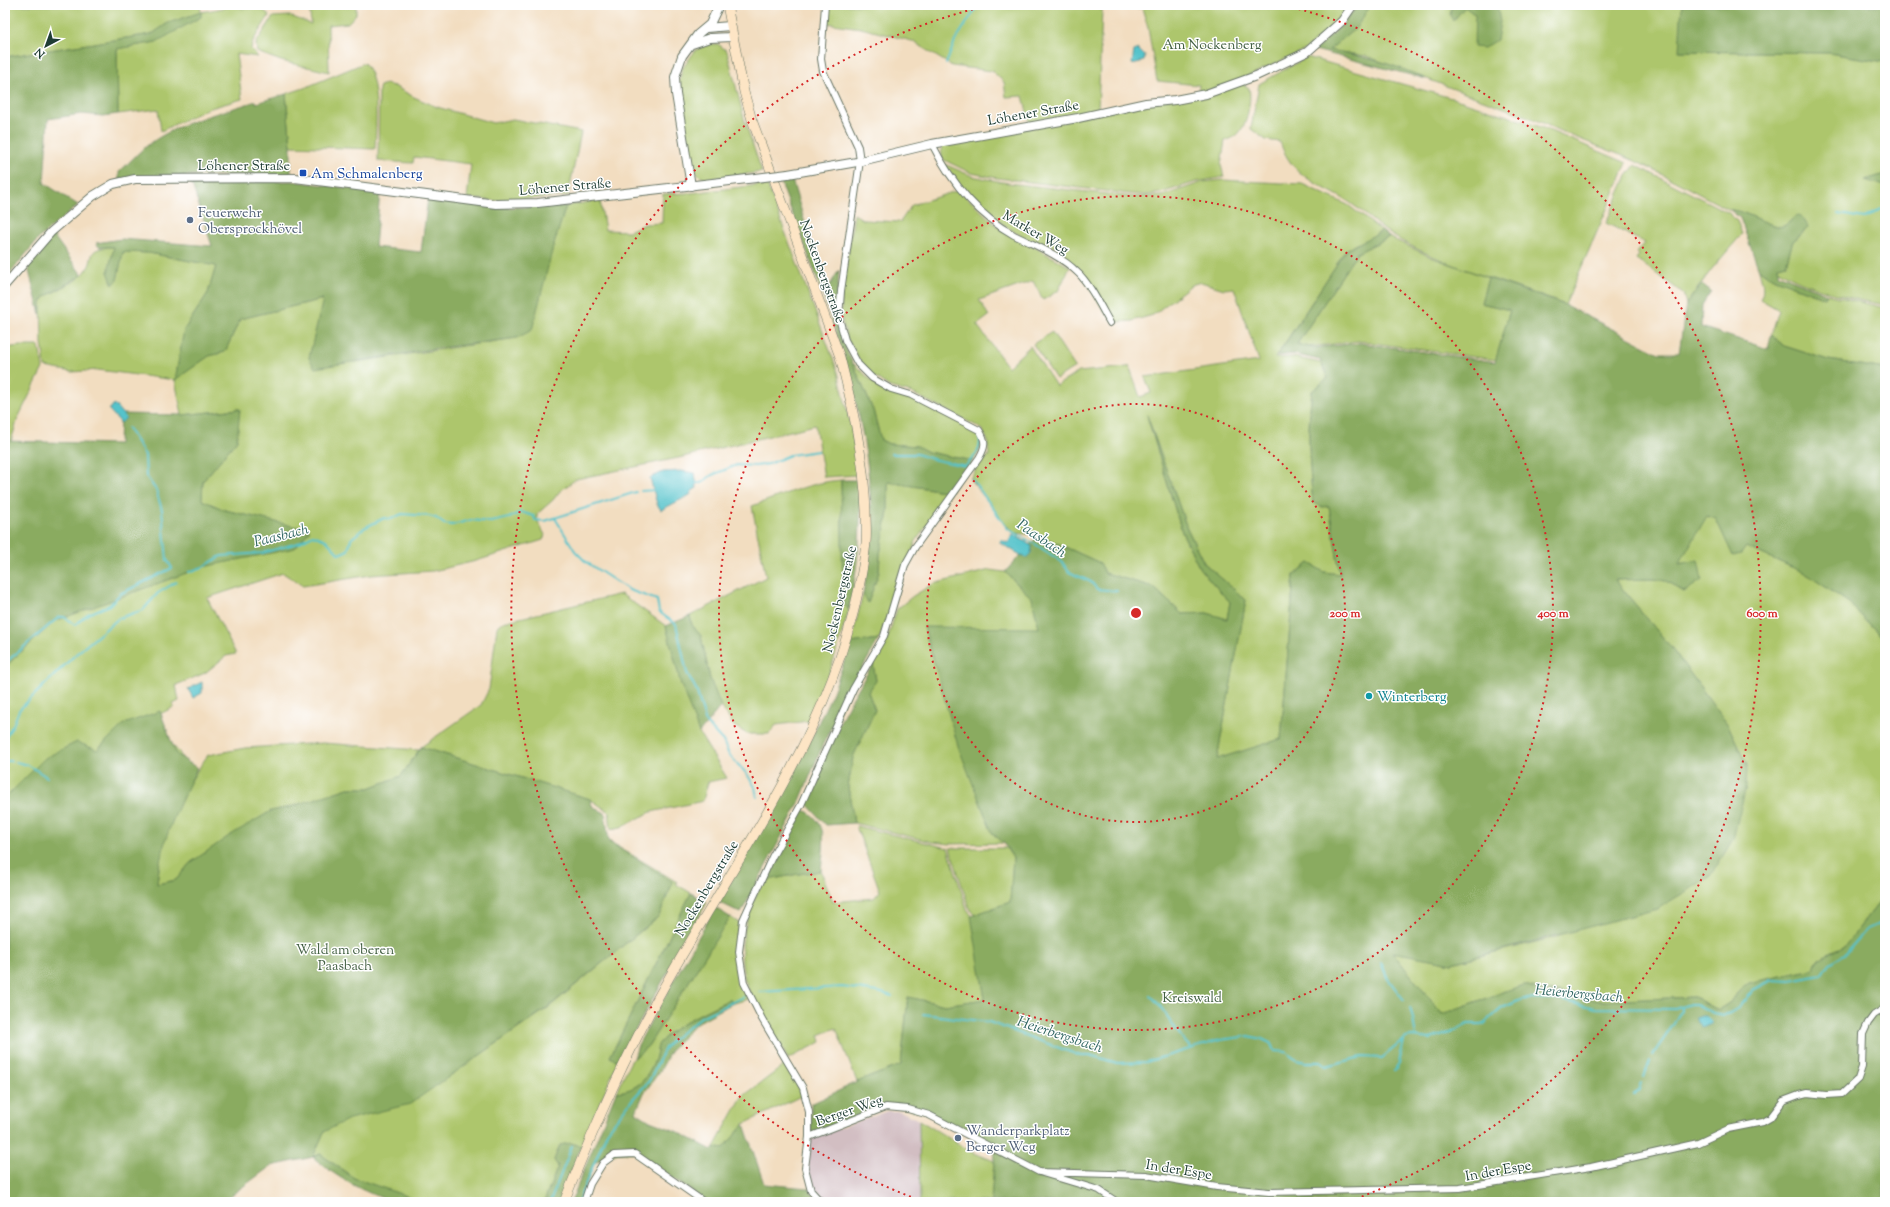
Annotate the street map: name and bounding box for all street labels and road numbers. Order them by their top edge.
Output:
street label: Löhener Straße [986,96,1081,132]
street label: Löhener Straße [198,157,290,177]
street label: Löhener Straße [518,174,612,202]
street label: Marker Weg [998,207,1072,261]
street label: Nockenbergstraße [793,217,849,326]
street label: Nockenbergstraße [819,544,863,655]
street label: Nockenbergstraße [671,837,744,941]
street label: Berger Weg [813,1091,886,1133]
street label: In der Espe [1144,1156,1213,1186]
street label: In der Espe [1464,1156,1533,1188]

